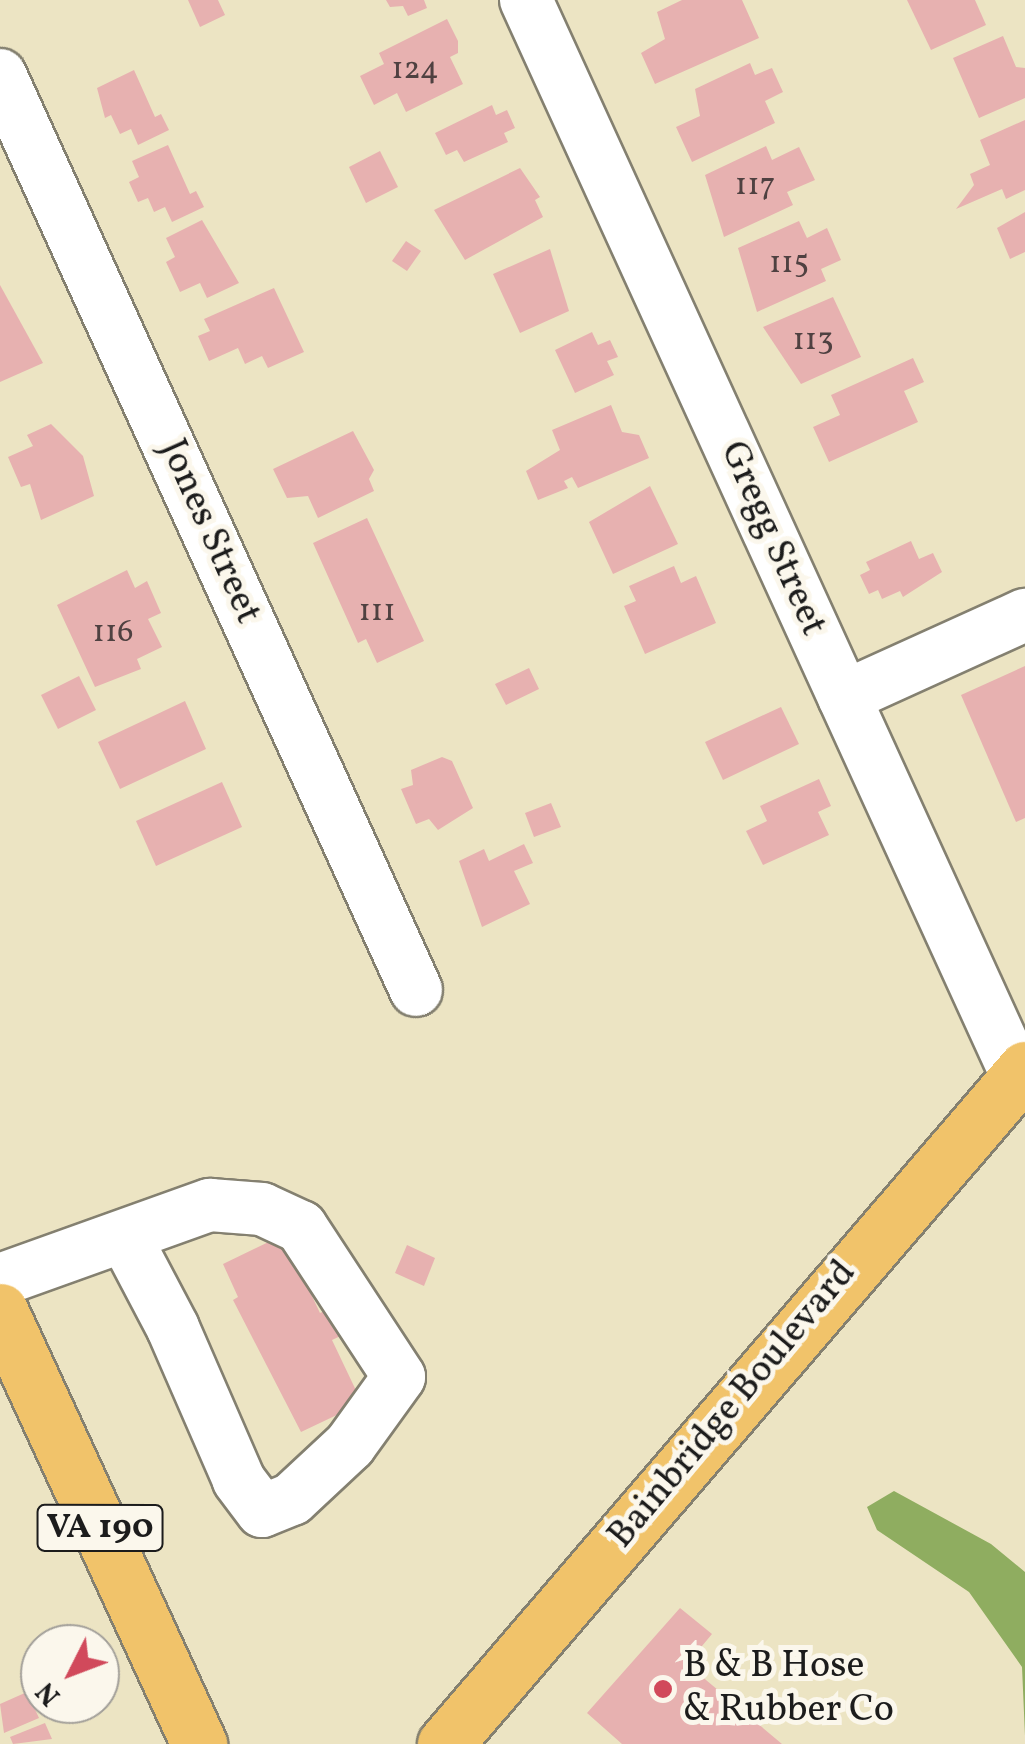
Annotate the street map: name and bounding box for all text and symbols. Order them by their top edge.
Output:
house number: 124 [391,51,439,89]
house number: 117 [735,167,775,205]
house number: 115 [769,245,809,283]
house number: 113 [792,322,834,360]
street label: Jones Street [148,433,270,631]
street label: Gregg Street [709,435,835,643]
house number: 111 [358,593,396,631]
house number: 116 [92,614,134,652]
street label: Bainbridge Boulevard [599,1252,867,1558]
road number: VA 190 [35,1498,165,1558]
north arrow [20,1624,120,1724]
place label: B & B Hose & Rubber Co [683,1644,894,1734]
text: N [28,1672,70,1714]
marker: B & B Hose & Rubber Co [652,1678,674,1700]

